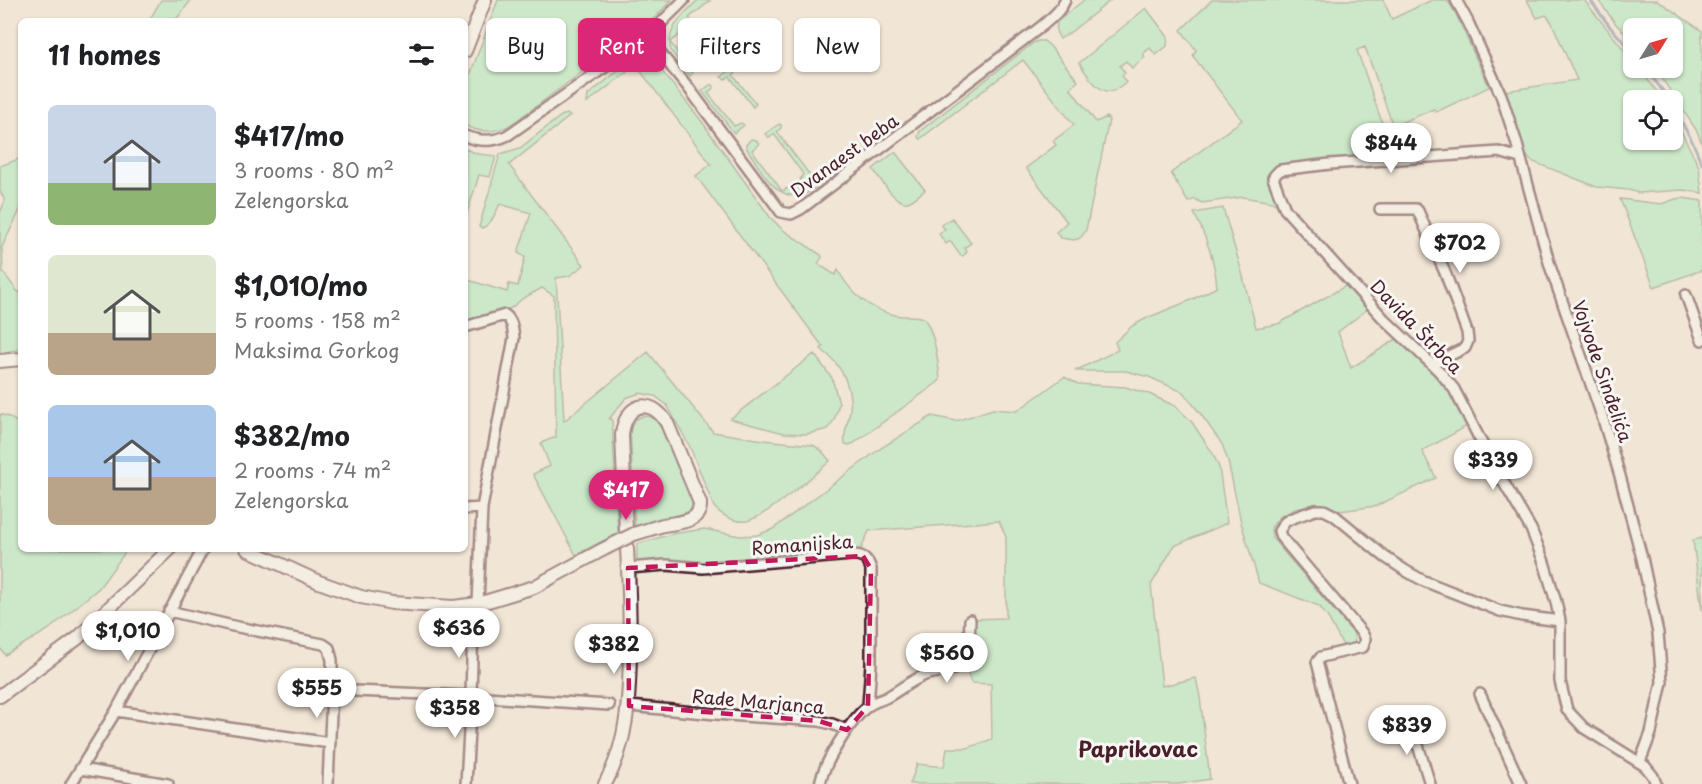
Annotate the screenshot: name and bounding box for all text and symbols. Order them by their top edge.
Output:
chip: Buy [486,18,566,72]
chip: Rent [578,18,666,72]
chip: Filters [678,18,782,72]
chip: New [794,18,880,72]
north arrow [1623,18,1683,78]
map controls [1623,18,1683,150]
text: 11 homes [48,35,161,74]
icon: filters [405,38,438,71]
button: locate [1623,90,1683,150]
street label: Dvanaest beba [784,106,904,203]
text: $417/mo [234,116,344,155]
pin: $844 [1355,123,1427,174]
text: $844 [1365,127,1417,157]
icon: home [96,129,168,201]
text: 3 rooms · 80 m² [234,155,394,185]
text: Zelengorska [234,185,348,215]
pin: $702 [1424,223,1496,274]
text: $702 [1434,227,1486,257]
text: $1,010/mo [234,266,368,305]
street label: Davida Štrbca [1365,273,1470,380]
icon: home [96,279,168,351]
street label: Vojvode Sinđelića [1566,296,1640,446]
text: 5 rooms · 158 m² [234,305,401,335]
text: Maksima Gorkog [234,335,400,365]
text: $382/mo [234,416,350,455]
icon: home [96,429,168,501]
pin: $339 [1457,440,1529,491]
text: $339 [1468,444,1518,474]
text: 2 rooms · 74 m² [234,455,391,485]
pin: $417 [590,470,662,521]
text: $417 [603,474,649,504]
text: Zelengorska [234,485,348,515]
street label: Romanijska [750,527,855,561]
pin: $636 [423,608,495,659]
pin: $1,010 [79,611,177,662]
text: $636 [433,612,485,642]
text: $1,010 [95,615,161,645]
pin: $382 [578,624,650,675]
text: $382 [588,628,640,658]
pin: $560 [911,633,983,684]
text: $560 [920,637,974,667]
pin: $555 [281,668,353,719]
text: $555 [291,672,343,702]
street label: Rade Marjanca [691,682,826,720]
pin: $358 [419,688,491,739]
text: $358 [429,692,481,722]
pin: $839 [1371,705,1443,756]
text: $839 [1382,709,1432,739]
district label: Paprikovac [1078,732,1198,764]

